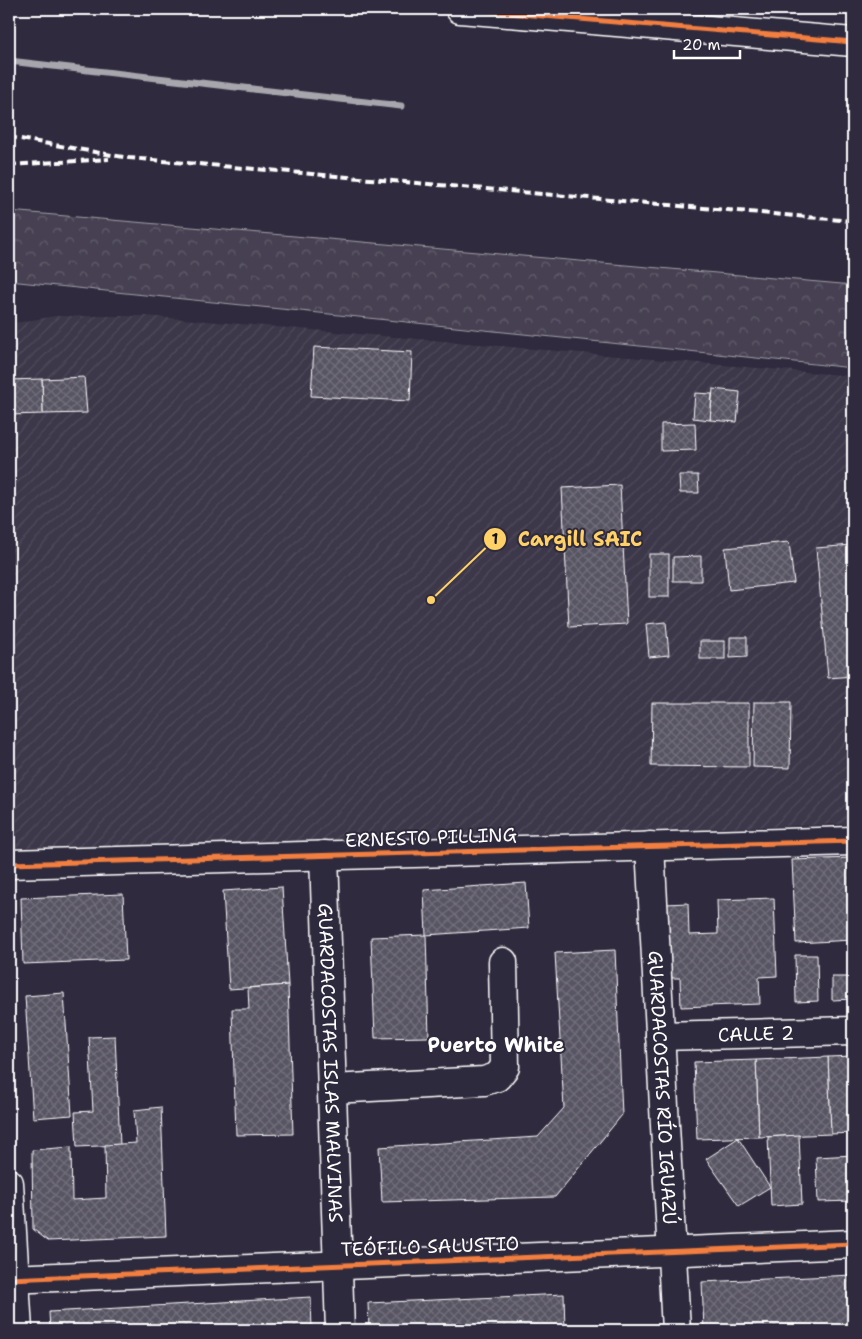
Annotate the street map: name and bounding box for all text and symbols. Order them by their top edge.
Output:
scale bar [674,28,741,60]
text: 20 m [682,35,721,55]
callout: Cargill SAIC [482,522,652,557]
text: Cargill SAIC [518,526,642,552]
text: 1 [492,529,499,549]
street label: ERNESTO PILLING [345,822,517,853]
street label: GUARDACOSTAS ISLAS MALVINAS [313,903,348,1223]
street label: GUARDACOSTAS RÍO IGUAZÚ [643,950,683,1225]
street label: CALLE 2 [718,1021,794,1047]
district label: Puerto White [428,1032,564,1058]
street label: TEÓFILO SALUSTIO [340,1230,520,1262]

